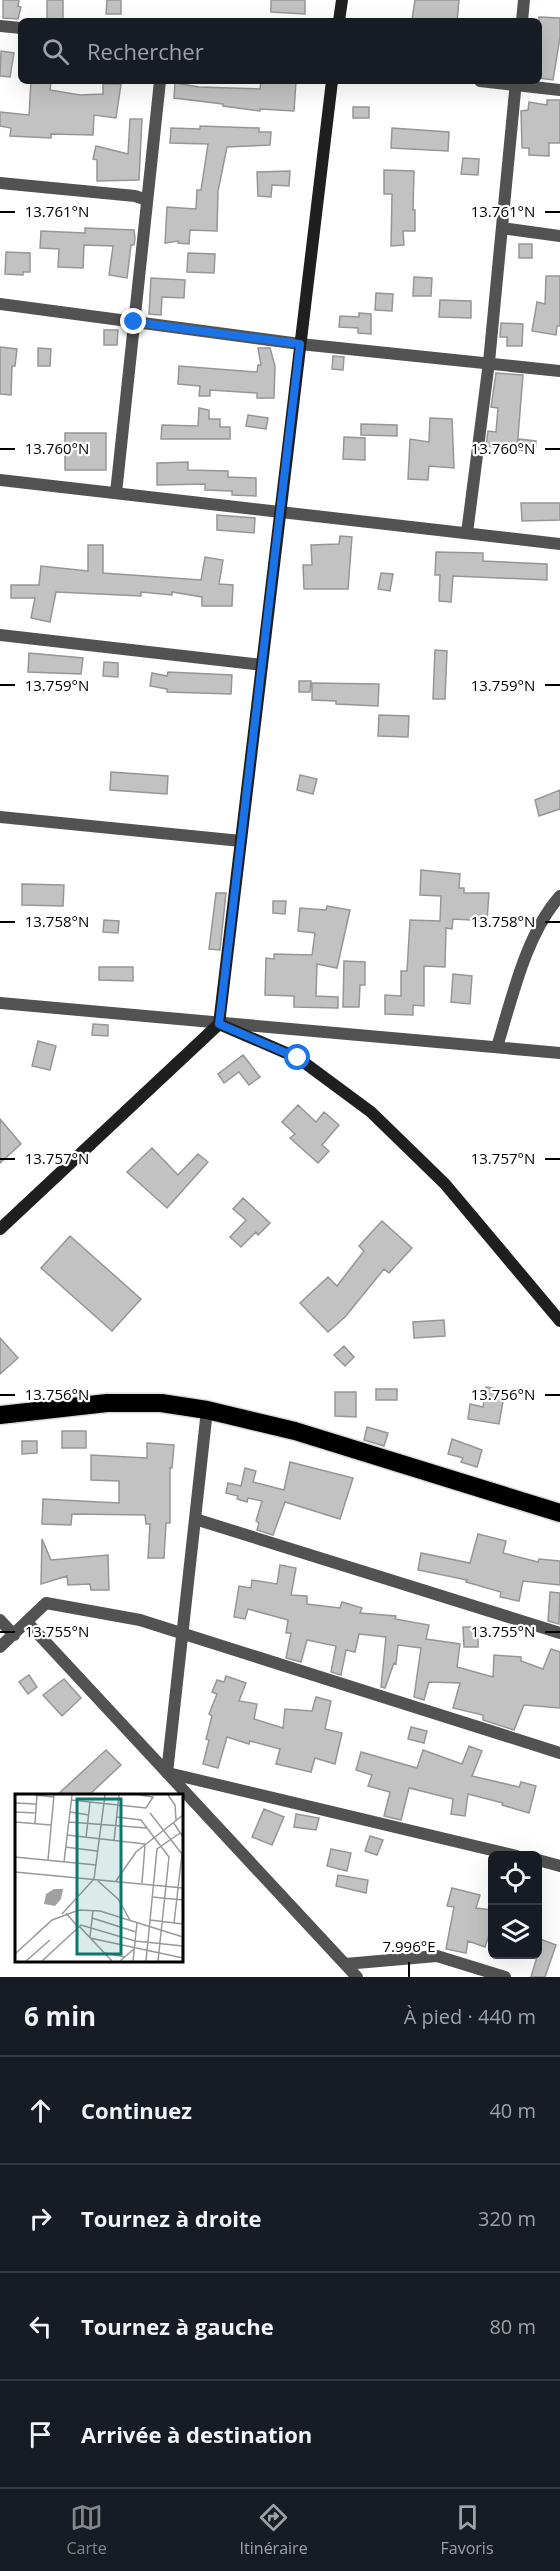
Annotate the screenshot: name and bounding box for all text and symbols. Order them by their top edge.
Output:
search box [18,18,542,84]
icon: search [39,35,72,68]
text: Rechercher [87,36,204,66]
text: 13.761°N [25,201,89,221]
text: 13.761°N [471,201,535,221]
route end [120,308,146,334]
text: 13.760°N [25,438,89,458]
text: 13.760°N [471,438,535,458]
text: 13.759°N [25,675,89,695]
text: 13.759°N [471,675,535,695]
text: 13.758°N [25,911,89,931]
text: 13.758°N [471,911,535,931]
route start [284,1044,310,1070]
text: 13.757°N [25,1148,89,1168]
text: 13.757°N [471,1148,535,1168]
text: 13.756°N [25,1384,89,1404]
text: 13.756°N [471,1384,535,1404]
text: 13.755°N [25,1621,89,1641]
text: 13.755°N [471,1621,535,1641]
inset map [15,1794,183,1962]
map controls [488,1851,542,1959]
button: locate [488,1851,542,1905]
button: layers [488,1905,542,1959]
text: 7.996°E [382,1936,436,1956]
text: 6 min [24,1998,96,2034]
text: À pied · 440 m [404,2003,536,2030]
icon: ahead [24,2094,57,2127]
text: Continuez [81,2095,192,2125]
text: 40 m [489,2097,536,2124]
icon: right [24,2202,57,2235]
text: Tournez à droite [81,2203,262,2233]
text: 320 m [478,2205,536,2232]
icon: left [24,2310,57,2343]
text: Tournez à gauche [81,2311,274,2341]
text: 80 m [489,2313,536,2340]
icon: arrive [24,2418,57,2451]
text: Arrivée à destination [81,2419,312,2449]
tab: Carte [66,2501,107,2559]
tab: Itinéraire [240,2501,308,2559]
tab: Favoris [441,2501,494,2559]

